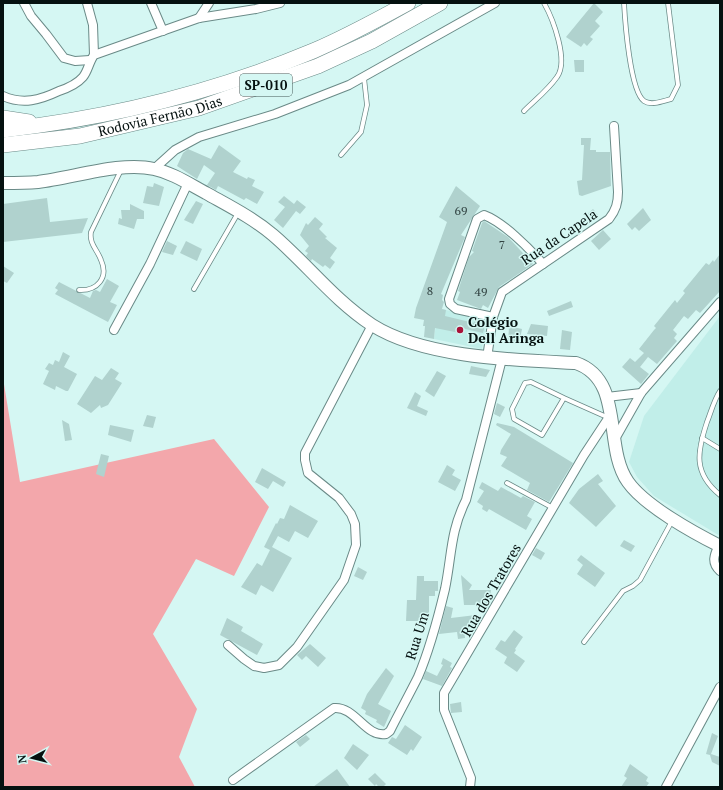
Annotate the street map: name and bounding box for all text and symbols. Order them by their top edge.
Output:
road number: SP-010 [240,74,292,96]
street label: Rodovia Fernão Dias [96,91,225,140]
house number: 69 [455,203,467,218]
street label: Rua da Capela [517,204,601,269]
house number: 7 [499,237,505,252]
house number: 8 [427,283,433,298]
house number: 49 [475,284,487,299]
place label: Colégio Dell Aringa [468,312,545,347]
marker: Colégio Dell Aringa [455,325,465,335]
street label: Rua dos Tratores [456,540,525,640]
street label: Rua Um [400,610,433,662]
north arrow [12,738,52,778]
text: N [15,754,30,764]

